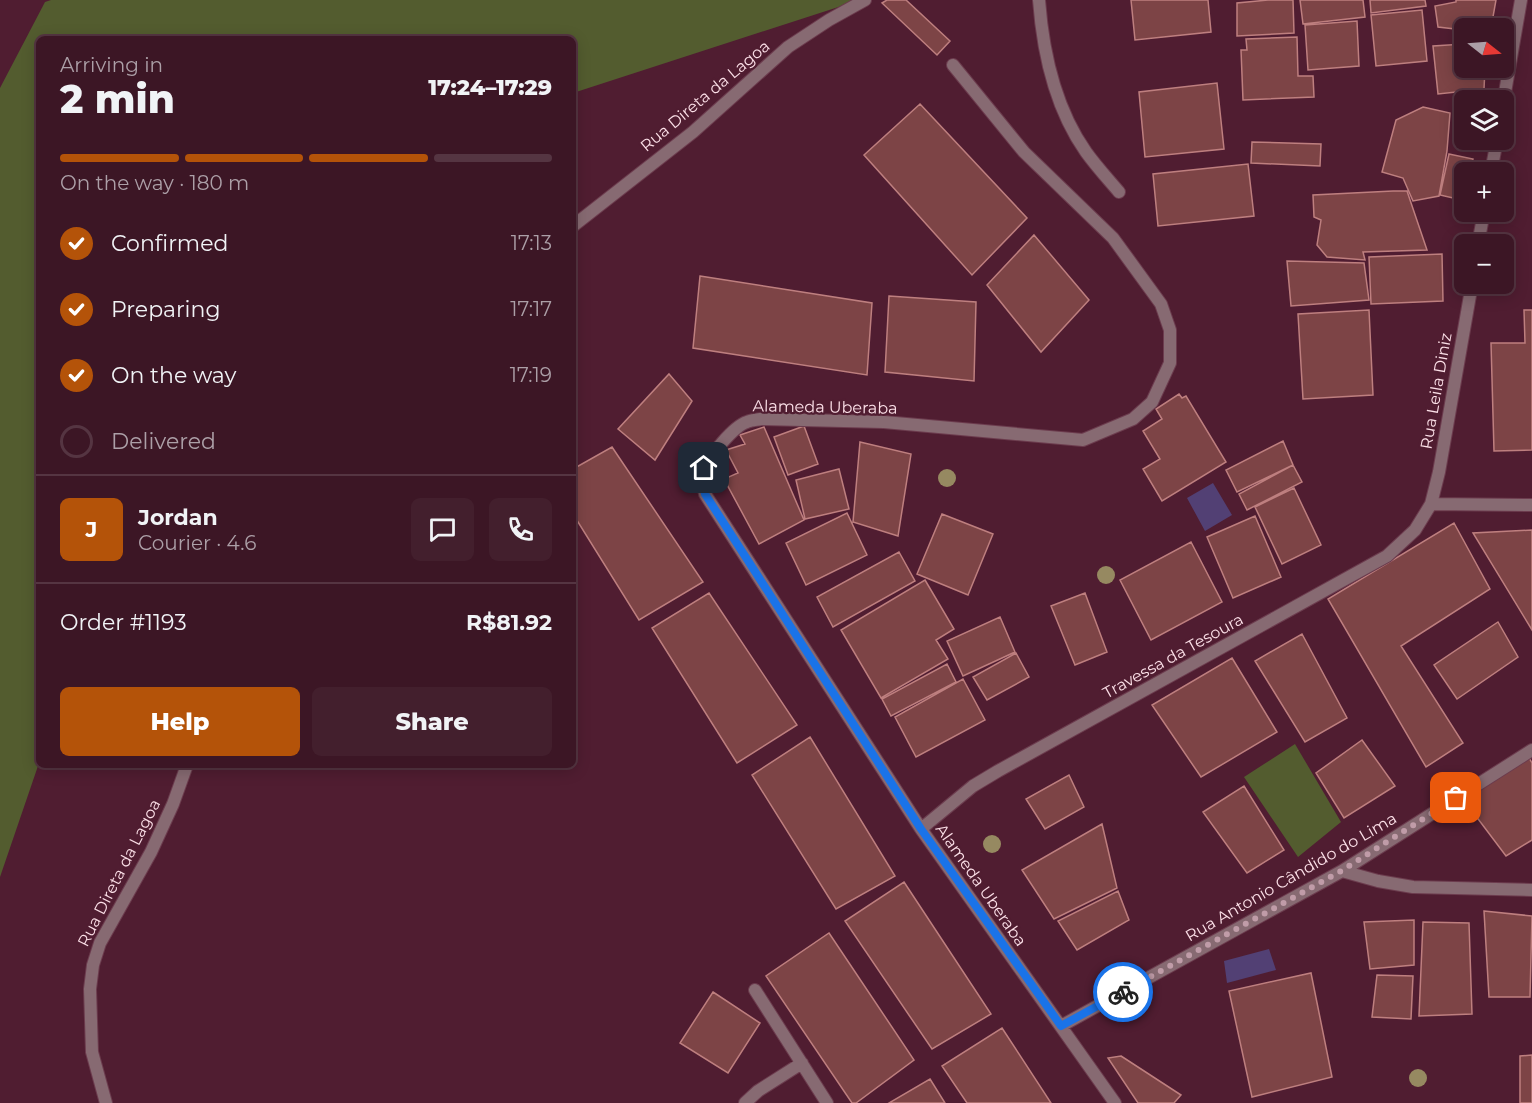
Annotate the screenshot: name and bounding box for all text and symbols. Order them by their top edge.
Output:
north arrow [1454,18,1514,78]
map controls [1454,18,1514,294]
street label: Rua Direta da Lagoa [637,36,773,156]
text: Arriving in [60,53,163,77]
text: 17:24–17:29 [428,74,552,101]
text: 2 min [60,75,175,123]
button: layers [1454,90,1514,150]
button: + [1454,162,1514,222]
text: On the way · 180 m [60,171,249,195]
icon: check [60,227,93,260]
text: Confirmed [111,230,228,257]
text: 17:13 [511,231,552,255]
button: − [1454,234,1514,294]
icon: check [60,293,93,326]
text: Preparing [111,296,220,323]
text: 17:17 [510,297,552,321]
street label: Rua Leila Diniz [1416,331,1456,451]
icon: check [60,359,93,392]
text: On the way [111,362,236,389]
text: 17:19 [510,363,552,387]
street label: Alameda Uberaba [752,396,898,418]
text: Delivered [111,428,216,455]
pin [678,442,729,493]
icon: home [687,451,720,484]
button: chat [411,498,474,561]
button: phone [489,498,552,561]
text: Jordan [138,504,218,531]
text: J [86,516,97,543]
text: Courier · 4.6 [138,531,256,555]
text: Order #1193 [60,609,187,636]
text: R$81.92 [466,609,552,636]
street label: Travessa da Tesoura [1099,609,1247,703]
button: Help [60,687,300,756]
button: Share [312,687,552,756]
pin [1430,772,1481,823]
icon: bag [1439,781,1472,814]
street label: Rua Direta da Lagoa [74,796,164,950]
street label: Rua Antonio Cândido do Lima [1182,809,1400,945]
street label: Alameda Uberaba [932,820,1030,950]
courier [1093,962,1153,1022]
icon: bike [1107,976,1140,1009]

